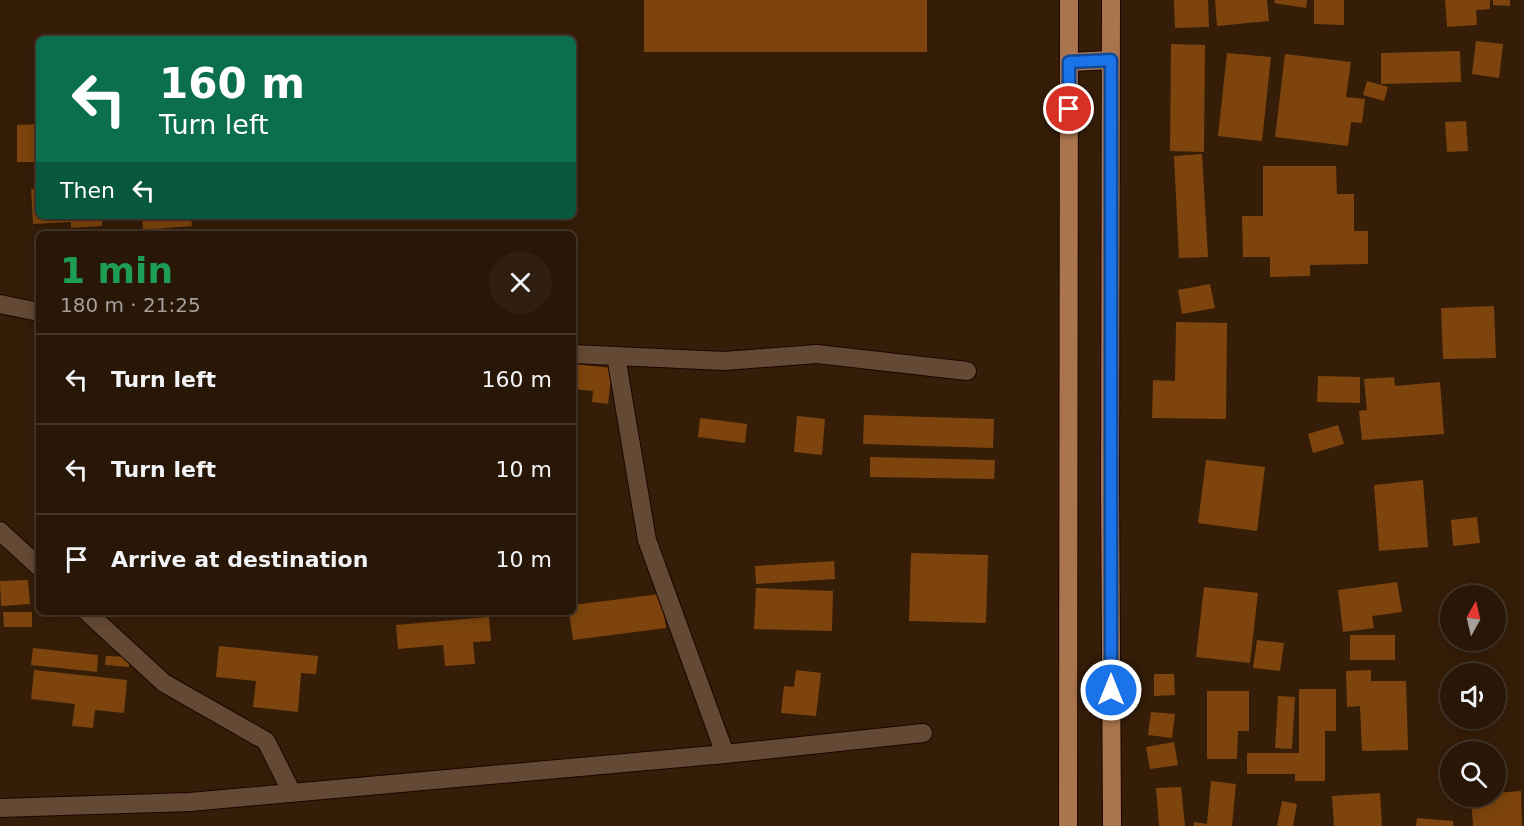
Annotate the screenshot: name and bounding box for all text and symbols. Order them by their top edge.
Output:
text: 160 m [159,59,305,108]
icon: left [60,60,138,138]
pin [1043,83,1094,134]
icon: arrive [1052,92,1085,125]
text: Turn left [159,109,269,140]
icon: left [127,174,160,207]
text: Then [60,178,115,203]
text: 1 min [60,250,173,291]
button: close [489,251,552,314]
text: 180 m · 21:25 [60,293,201,317]
icon: left [60,363,93,396]
text: Turn left [111,367,216,392]
text: 160 m [482,367,552,392]
icon: left [60,453,93,486]
text: Turn left [111,457,216,482]
text: 10 m [496,457,552,482]
icon: arrive [60,543,93,576]
text: Arrive at destination [111,547,368,572]
text: 10 m [496,547,552,572]
north arrow [1440,585,1506,651]
map controls [1440,585,1506,807]
position arrow [1079,658,1143,722]
button: sound [1440,663,1506,729]
button: search [1440,741,1506,807]

